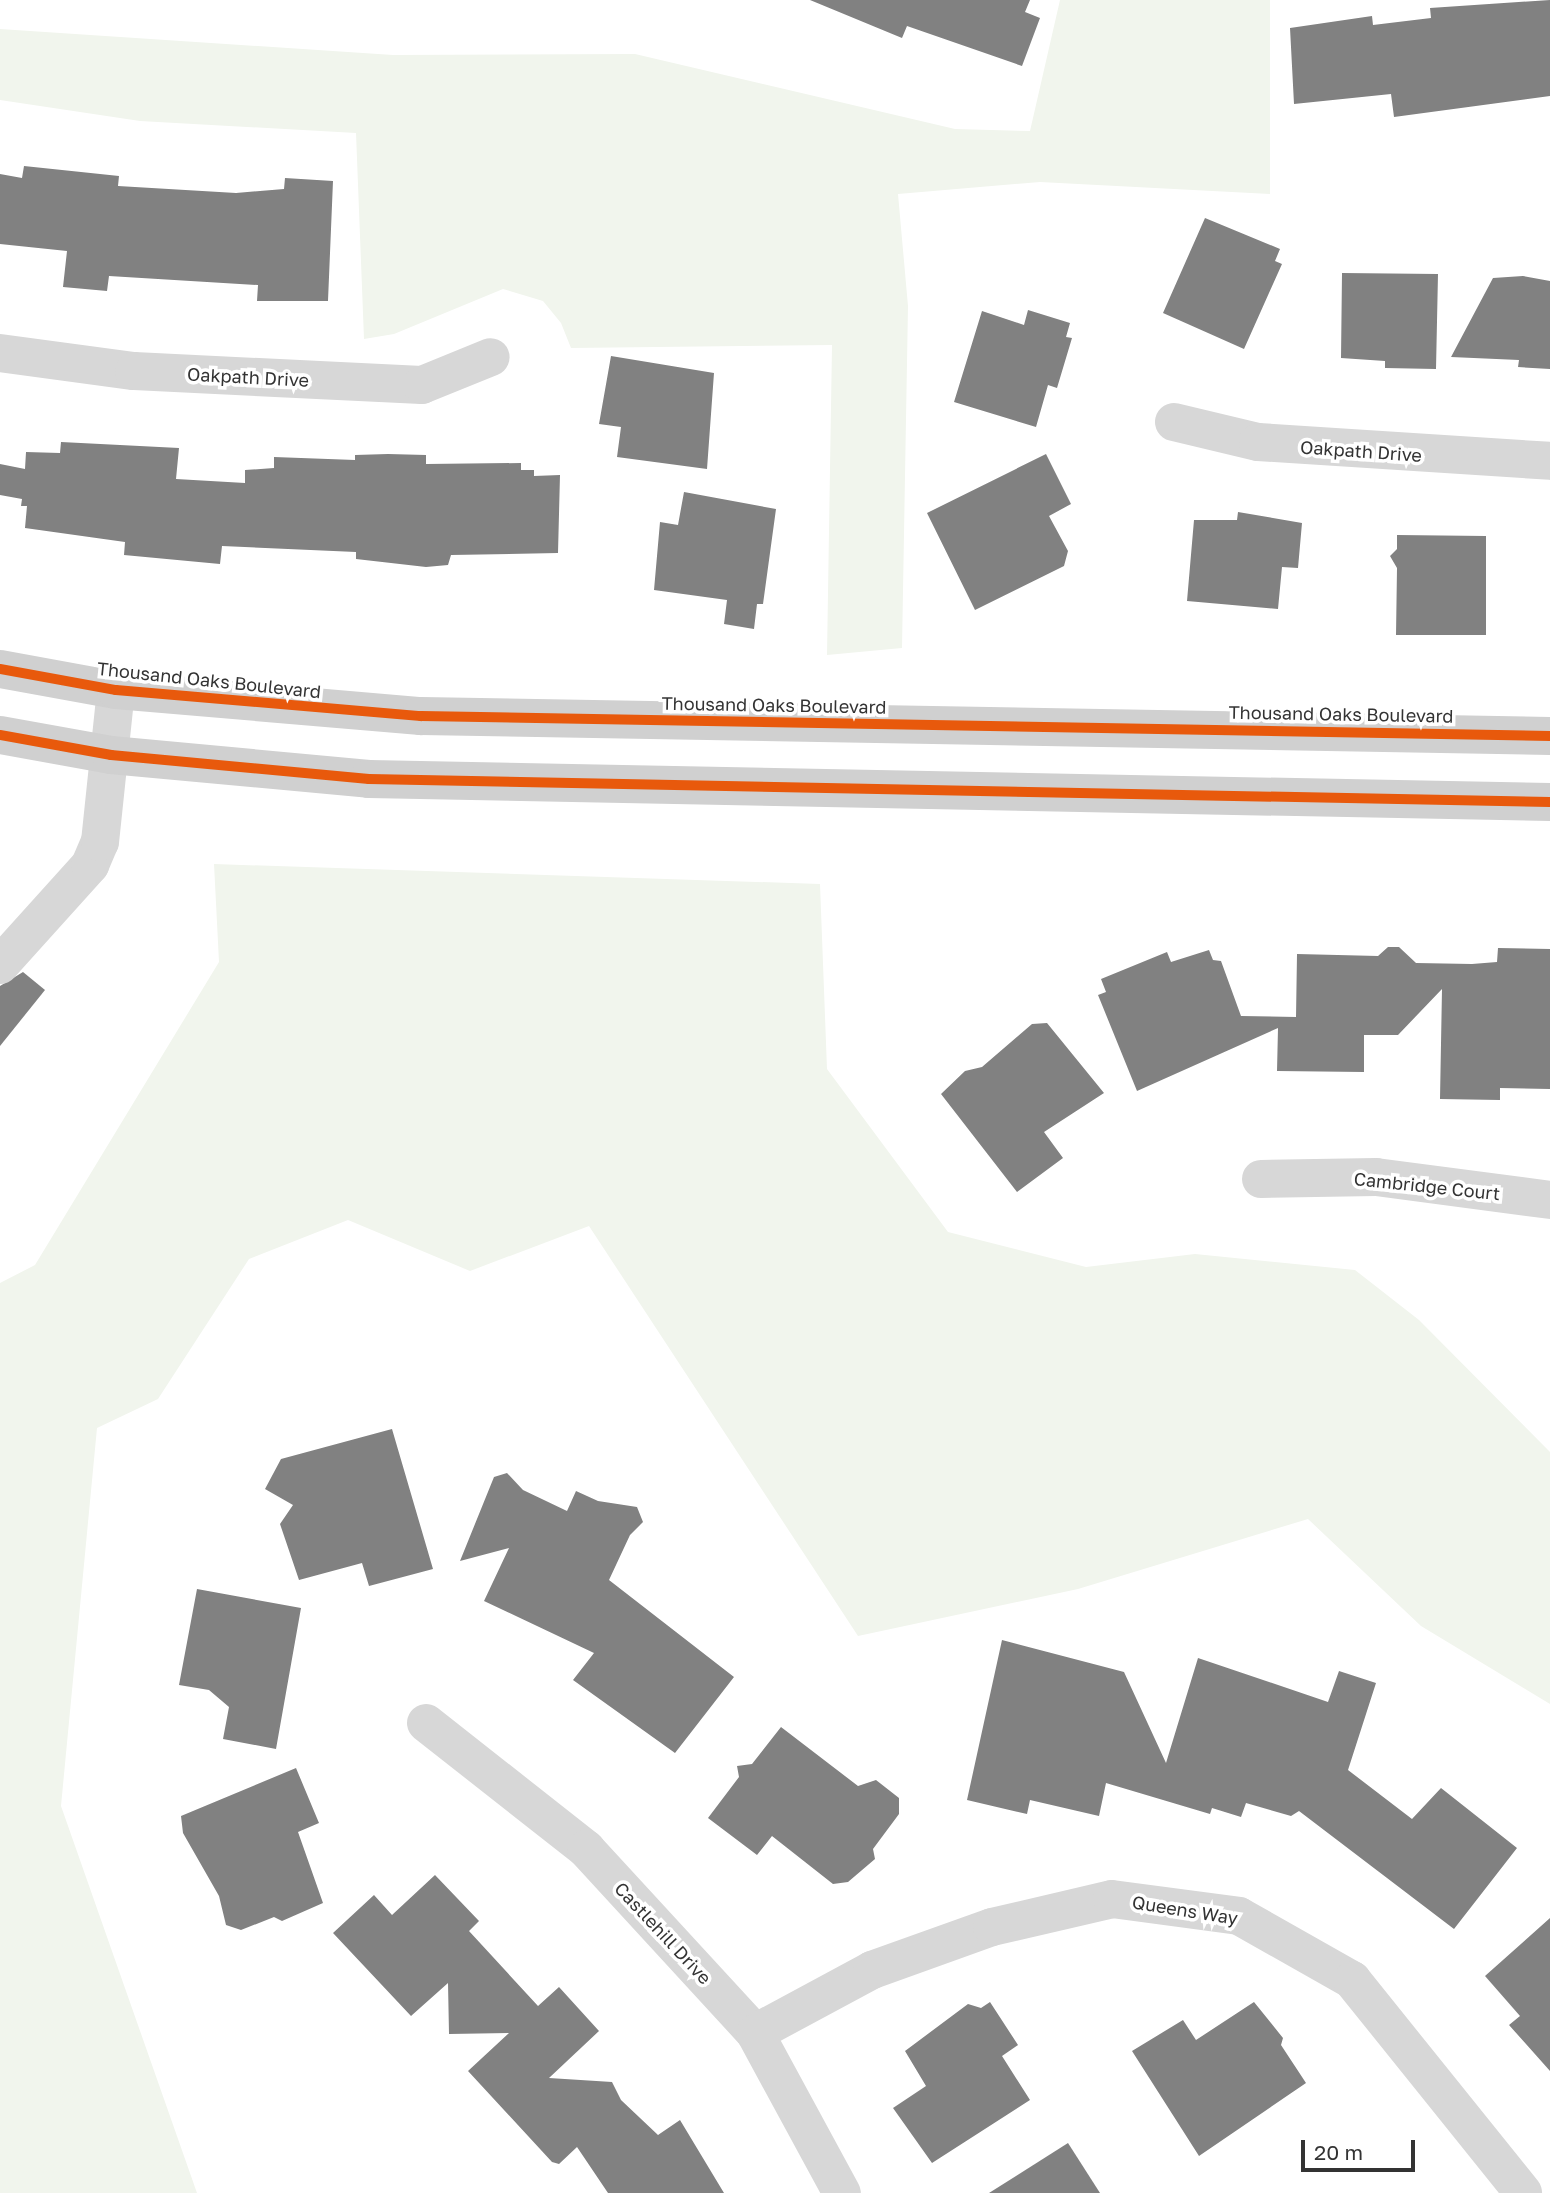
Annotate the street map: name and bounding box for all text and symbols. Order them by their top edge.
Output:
street label: Oakpath Drive [186,363,310,391]
street label: Oakpath Drive [1299,436,1423,466]
street label: Thousand Oaks Boulevard [96,657,322,703]
street label: Thousand Oaks Boulevard [661,692,887,718]
street label: Thousand Oaks Boulevard [1228,701,1454,727]
street label: Cambridge Court [1353,1168,1501,1204]
street label: Castlehill Drive [610,1877,716,1989]
street label: Queens Way [1131,1891,1239,1929]
scale bar [1305,2126,1419,2170]
text: 20 m [1314,2139,1363,2165]

